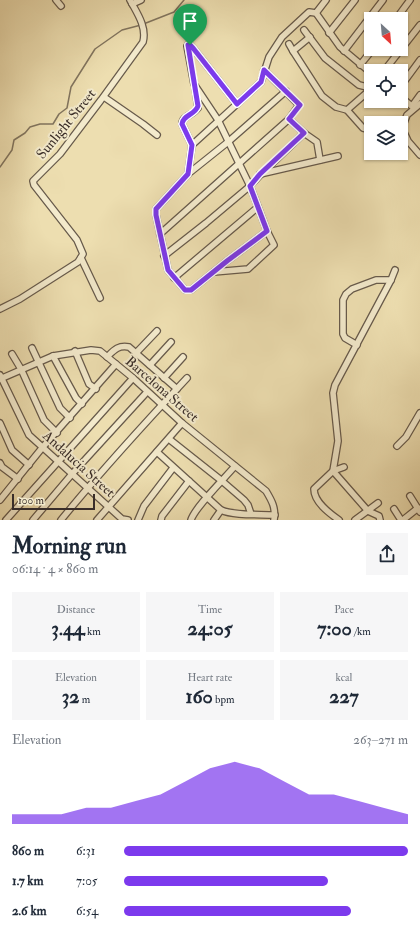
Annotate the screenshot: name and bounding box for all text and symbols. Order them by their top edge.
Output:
pin [173,4,207,45]
icon: arrive [179,10,201,32]
north arrow [364,12,408,56]
map controls [364,12,408,160]
button: locate [364,64,408,108]
street label: Sunlight Street [33,85,100,162]
button: layers [364,116,408,160]
street label: Barcelona Street [122,353,202,426]
street label: Andalucia Street [39,426,119,501]
scale bar [12,492,95,511]
text: 100 m [18,494,44,507]
text: Morning run [12,532,127,560]
button: share [366,533,408,575]
text: 06:14 · 4 × 860 m [12,561,98,577]
text: Distance [57,603,95,616]
text: Time [198,603,222,616]
text: Pace [334,603,354,616]
text: 3.44 [51,616,85,641]
text: 24:05 [188,616,232,641]
text: 7:00 [317,616,352,641]
text: km [85,625,101,638]
text: /km [352,625,371,638]
text: Elevation [55,671,97,684]
text: Heart rate [188,671,232,684]
text: kcal [336,671,352,684]
text: 32 [62,684,79,709]
text: 160 [185,684,213,709]
text: 227 [329,684,359,709]
text: m [79,693,90,706]
text: bpm [213,693,235,706]
text: Elevation [12,732,62,748]
text: 263–271 m [353,732,408,748]
text: 860 m [12,843,44,859]
text: 6:31 [76,843,95,859]
text: 1.7 km [12,873,44,889]
text: 7:05 [76,873,98,889]
text: 2.6 km [12,903,47,919]
text: 6:54 [76,903,98,919]

